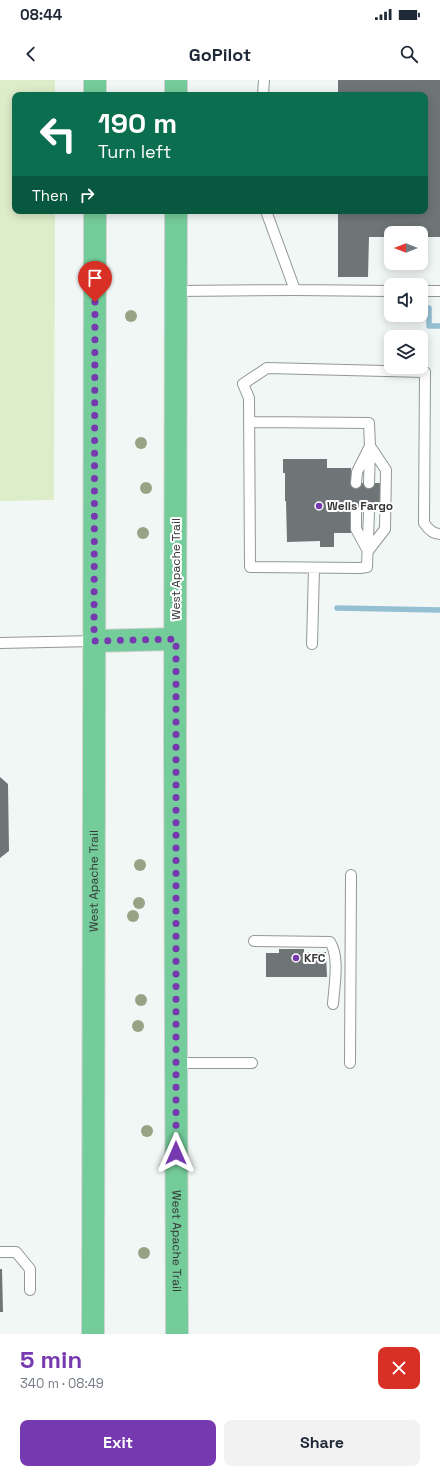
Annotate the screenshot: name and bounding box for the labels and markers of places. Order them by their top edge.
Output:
pin [78,261,112,302]
place label: Wells Fargo [327,498,393,514]
marker: Wells Fargo [314,501,324,511]
place label: KFC [304,950,326,966]
marker: KFC [291,953,301,963]

